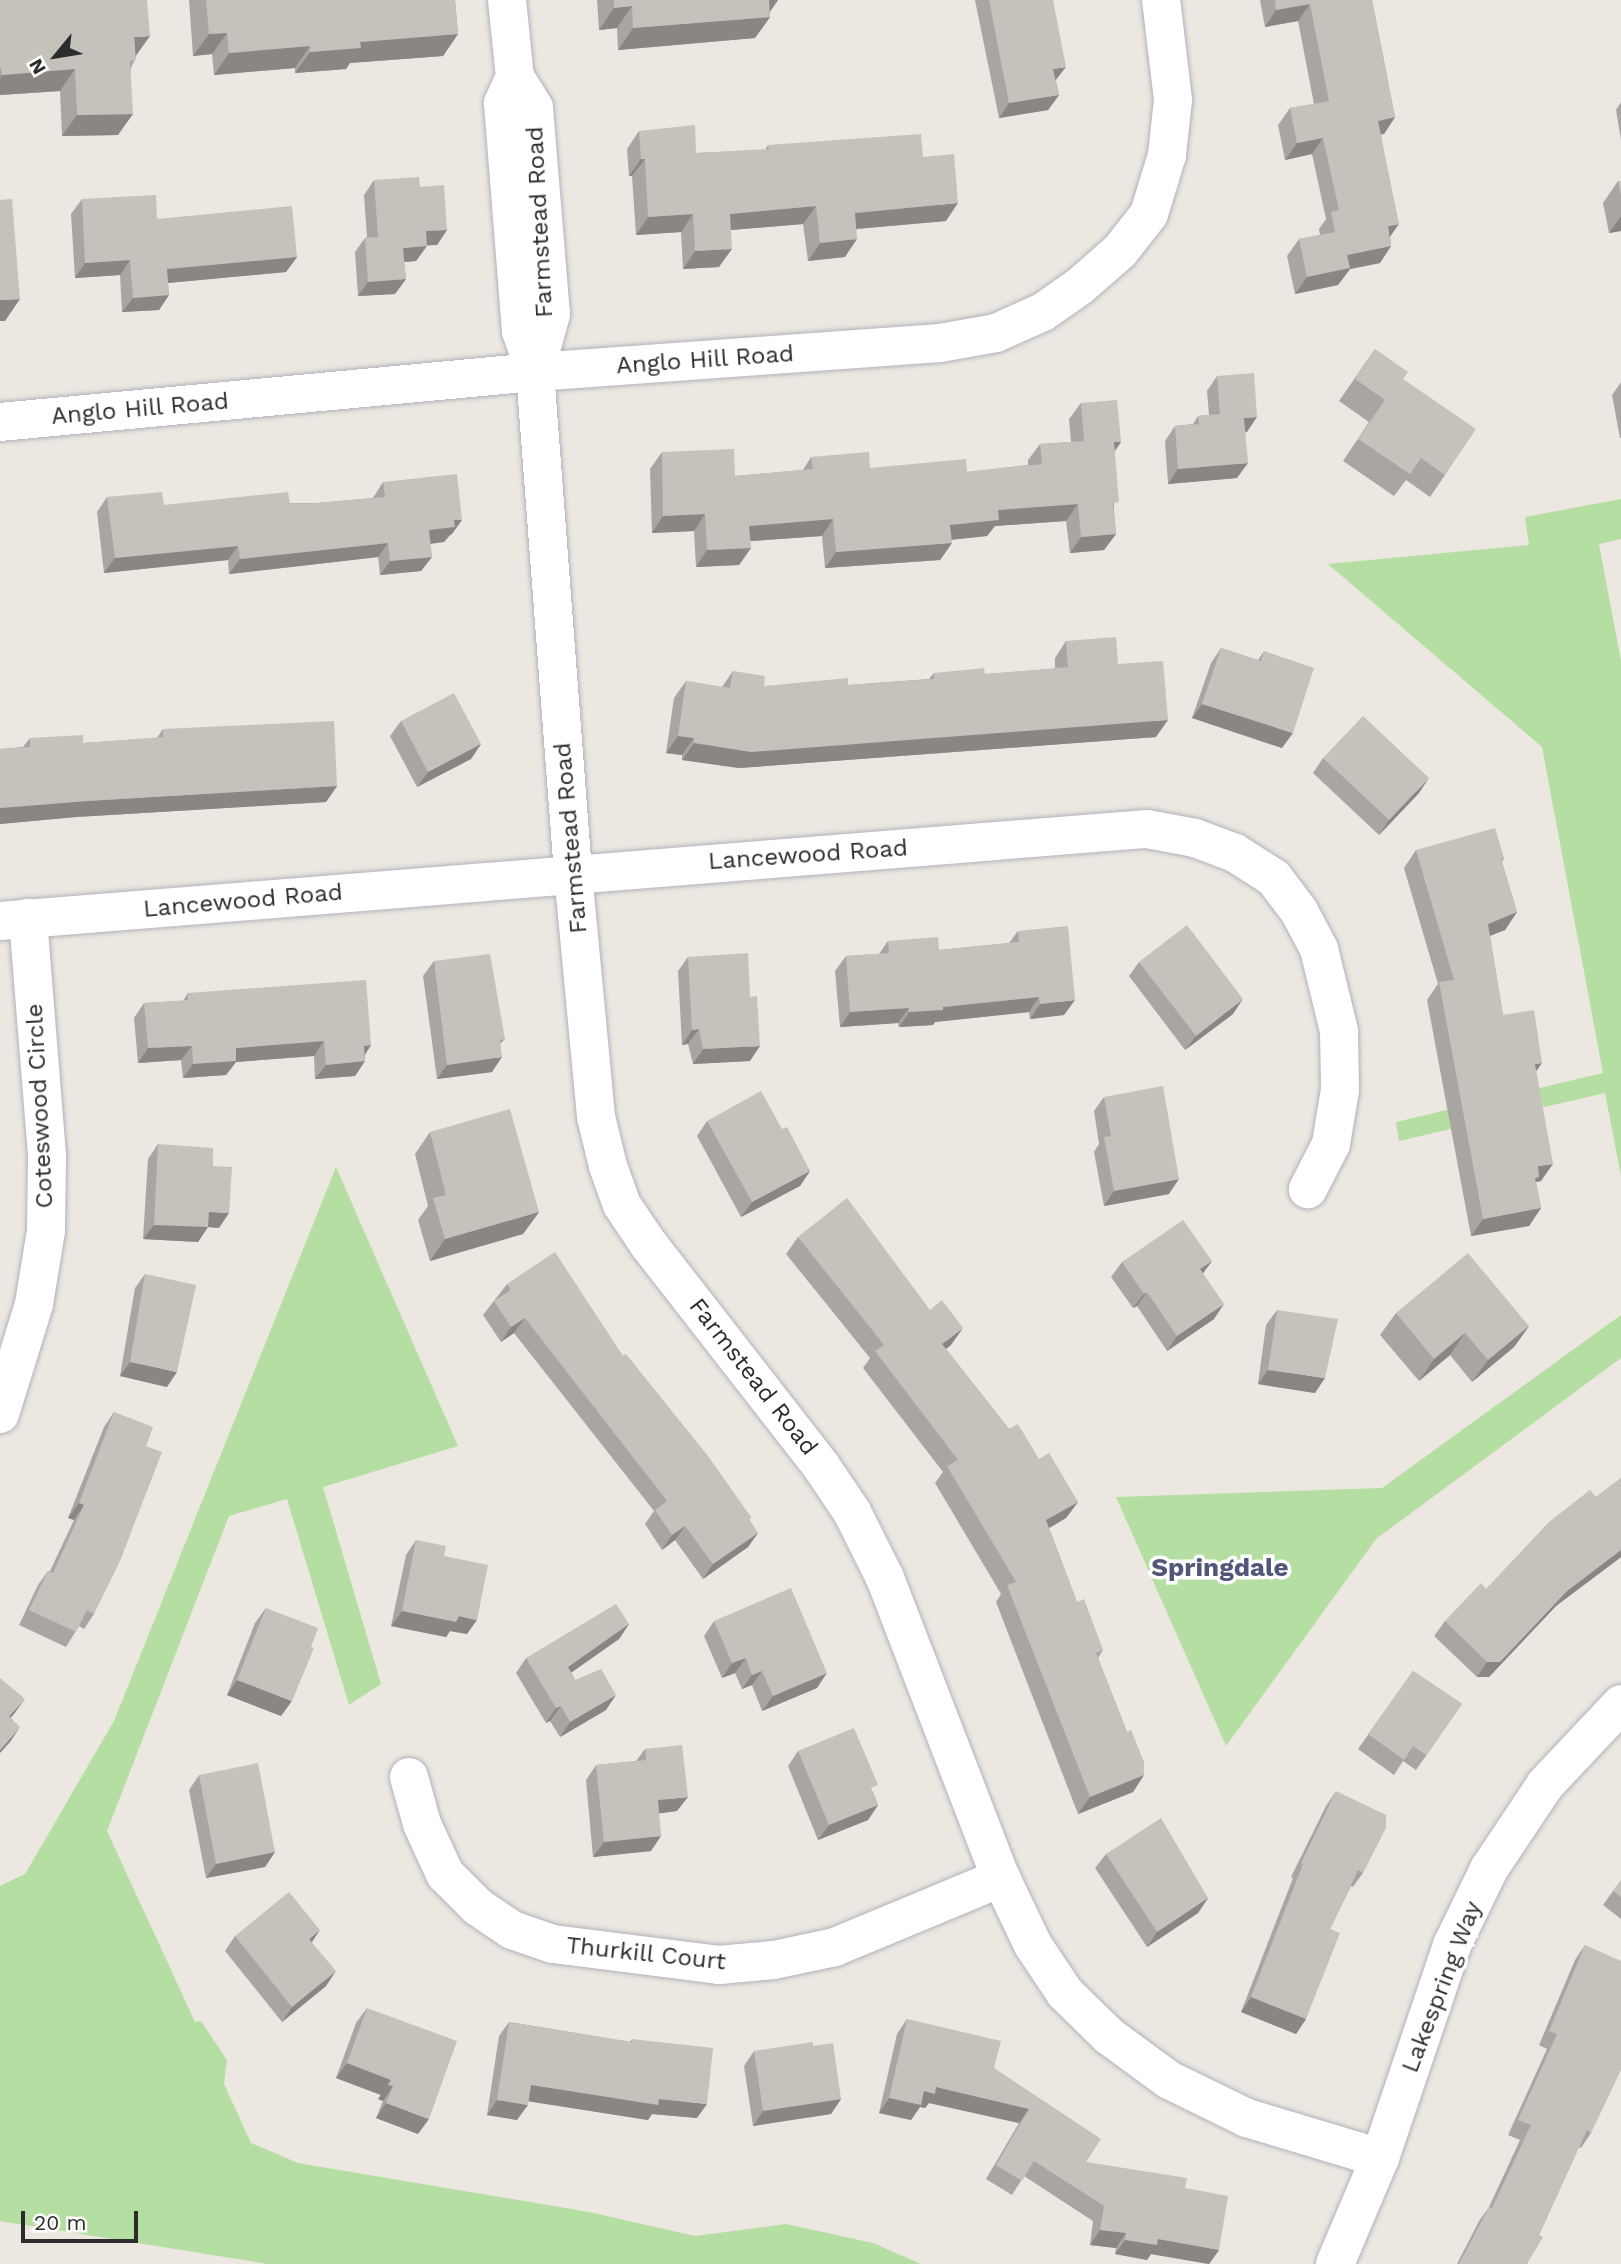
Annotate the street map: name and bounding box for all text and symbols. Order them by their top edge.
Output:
north arrow [21,21,91,91]
text: N [24,55,51,79]
street label: Farmstead Road [521,126,559,318]
street label: Anglo Hill Road [615,339,795,381]
street label: Anglo Hill Road [50,387,230,431]
street label: Farmstead Road [548,741,594,935]
street label: Lancewood Road [707,834,909,876]
street label: Lancewood Road [142,878,344,924]
street label: Coteswood Circle [20,1003,60,1209]
street label: Farmstead Road [683,1293,823,1461]
district label: Springdale [1151,1552,1289,1584]
street label: Lakespring Way [1396,1897,1488,2077]
street label: Thurkill Court [564,1931,728,1977]
scale bar [24,2198,142,2242]
text: 20 m [34,2210,86,2235]

